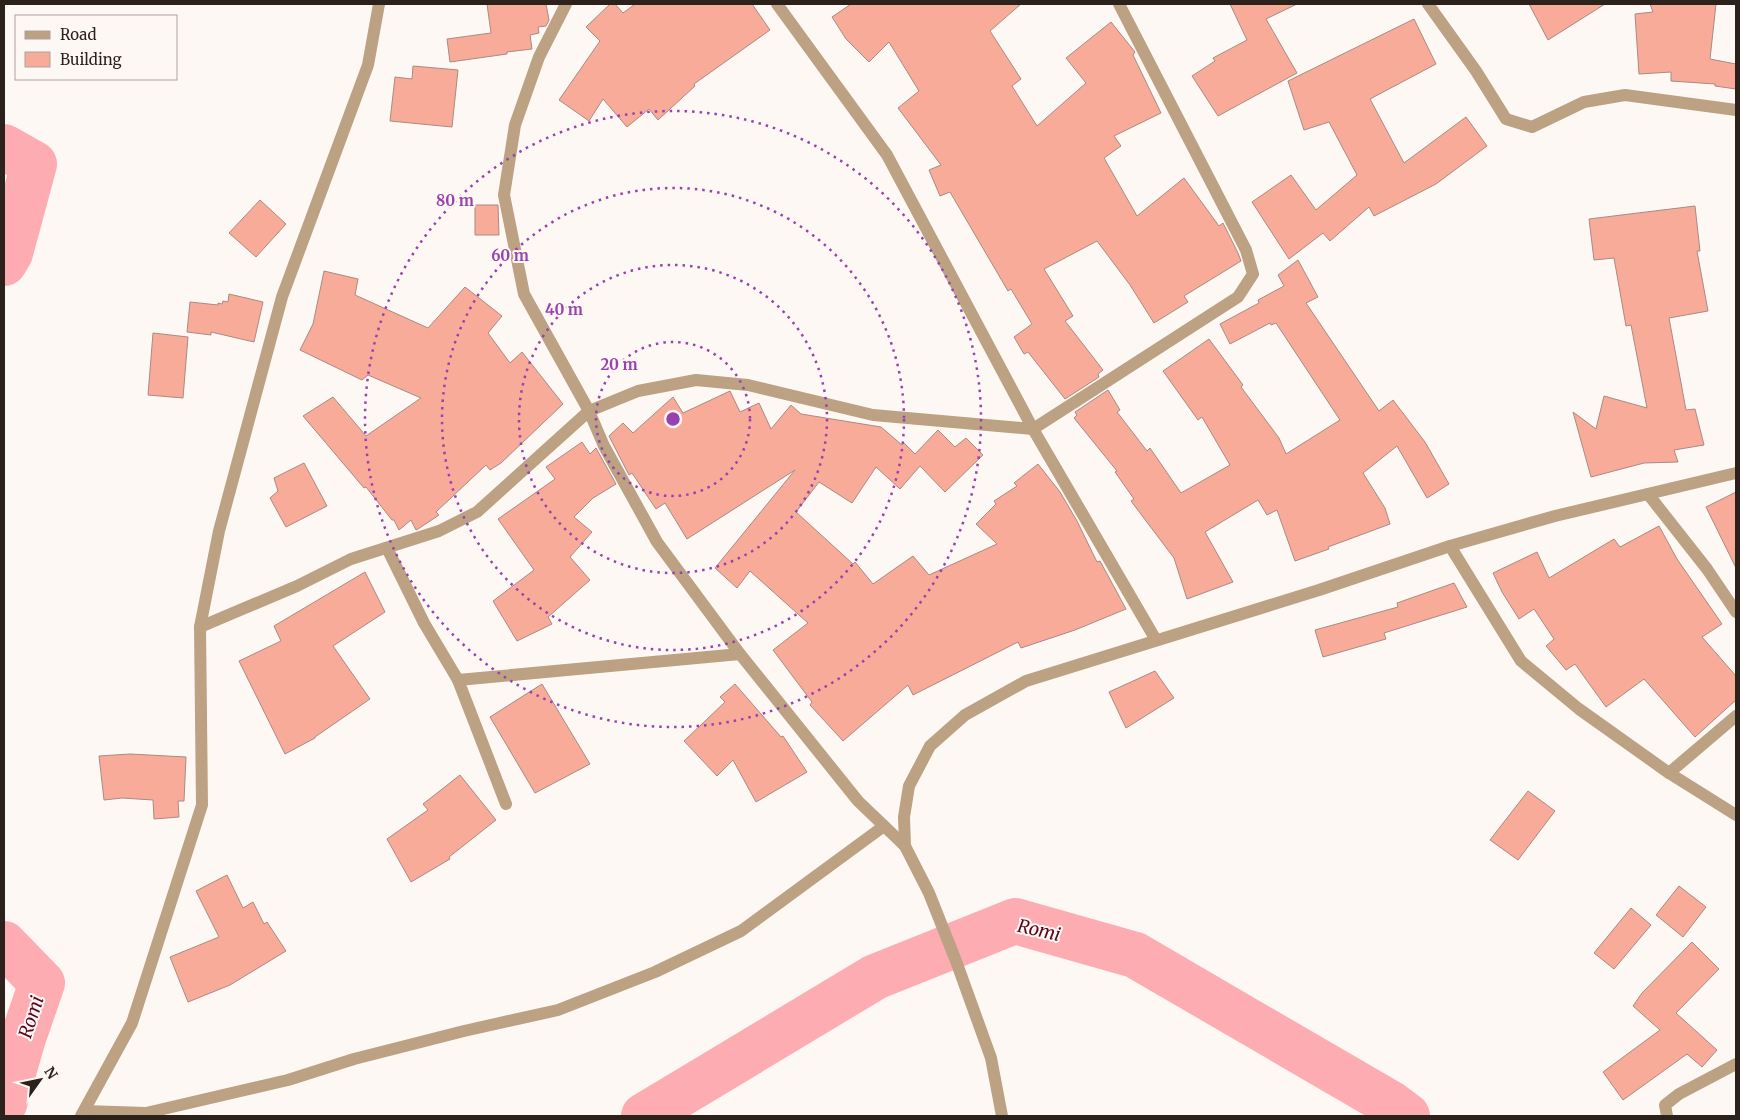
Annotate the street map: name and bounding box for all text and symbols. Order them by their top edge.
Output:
legend [15,15,178,80]
text: Road [60,25,96,44]
text: Building [60,50,122,69]
text: 80 m [436,191,474,210]
text: 60 m [491,246,529,265]
text: 40 m [545,300,583,319]
text: 20 m [600,355,638,374]
centre of rings [664,410,682,428]
water label: Romi [1015,914,1063,946]
water label: Romi [13,993,49,1041]
north arrow [15,1055,65,1105]
text: N [40,1063,61,1082]

